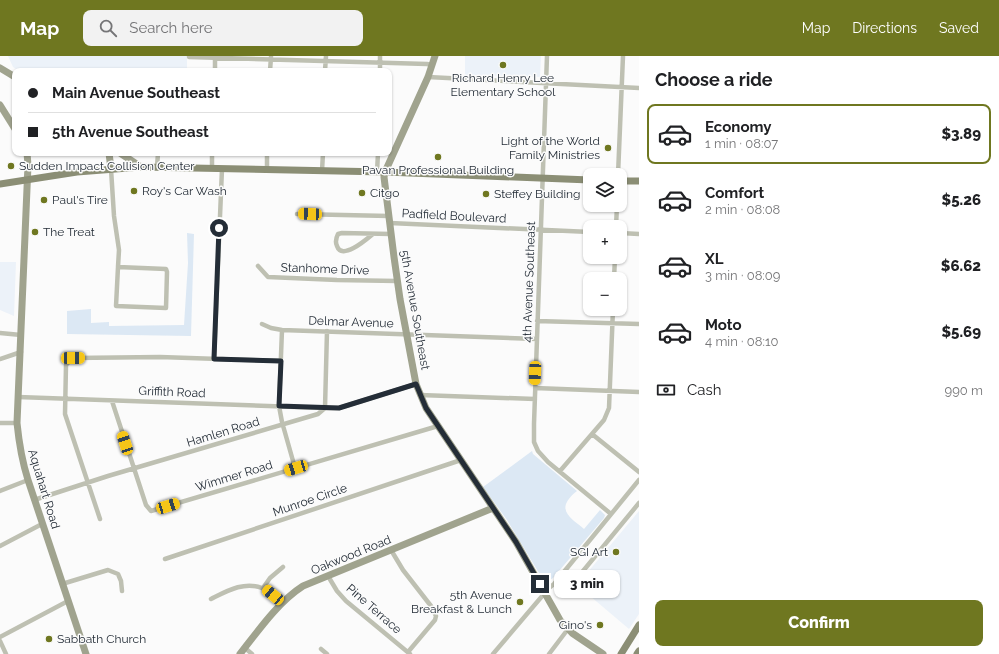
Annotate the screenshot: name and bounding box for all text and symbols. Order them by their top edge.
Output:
search box [83,10,363,46]
text: Map [20,17,59,39]
icon: search [97,17,119,39]
text: Search here [129,19,213,37]
text: Map [802,20,830,36]
text: Directions [852,20,917,36]
text: Saved [939,20,979,36]
marker: Richard Henry Lee Elementary School [498,60,508,70]
text: Choose a ride [655,69,773,90]
place label: Richard Henry Lee Elementary School [450,71,556,99]
text: Main Avenue Southeast [52,84,220,102]
icon: car [657,116,693,152]
text: Economy [705,118,772,136]
text: 5th Avenue Southeast [52,123,209,141]
text: $3.89 [941,125,981,143]
place label: Light of the World Family Ministries [501,134,600,162]
text: 1 min · 08:07 [705,136,778,151]
marker: Light of the World Family Ministries [603,143,613,153]
marker: Pavan Professional Building [433,152,443,162]
place label: Sudden Impact Collision Center [19,159,195,173]
marker: Sudden Impact Collision Center [6,161,16,171]
place label: Pavan Professional Building [362,163,514,177]
map controls [583,168,627,316]
button: layers [583,168,627,212]
icon: car [657,182,693,218]
place label: Roy's Car Wash [142,184,227,198]
text: Comfort [705,184,764,202]
marker: Roy's Car Wash [129,186,139,196]
place label: Citgo [370,186,399,200]
place label: Steffey Building [494,187,580,201]
marker: Citgo [357,188,367,198]
marker: Steffey Building [481,189,491,199]
text: $5.26 [942,191,981,209]
place label: Paul's Tire [52,193,108,207]
marker: Paul's Tire [39,195,49,205]
text: 2 min · 08:08 [705,202,780,217]
street label: Padfield Boulevard [401,206,507,226]
car [298,208,322,220]
route start [210,219,228,237]
button: + [583,220,627,264]
street label: 4th Avenue Southeast [520,221,538,343]
place label: The Treat [43,225,95,239]
marker: The Treat [30,227,40,237]
icon: car [657,248,693,284]
street label: 5th Avenue Southeast [398,249,432,371]
text: XL [705,250,723,268]
text: $6.62 [941,257,981,275]
street label: Stanhome Drive [280,260,370,278]
text: 3 min · 08:09 [705,268,780,283]
button: − [583,272,627,316]
street label: Delmar Avenue [308,314,394,330]
icon: car [657,314,693,350]
text: Moto [705,316,742,334]
text: $5.69 [941,323,981,341]
text: 4 min · 08:10 [705,334,779,349]
car [61,352,85,364]
car [529,361,541,385]
icon: cash [655,379,677,401]
text: Cash [687,381,721,399]
text: 990 m [945,383,983,398]
street label: Griffith Road [138,384,206,400]
street label: Hamlen Road [185,414,261,450]
car [116,430,134,456]
street label: Aquahart Road [25,447,63,531]
street label: Wimmer Road [194,458,274,494]
car [283,459,309,477]
street label: Munroe Circle [271,481,349,519]
car [155,497,181,515]
street label: Oakwood Road [309,533,393,577]
place label: SGI Art [570,545,608,559]
marker: SGI Art [611,547,621,557]
callout: 3 min [554,570,620,598]
route end [531,575,549,593]
text: 3 min [570,576,604,591]
street label: Pine Terrace [344,581,404,637]
car [260,583,286,607]
place label: 5th Avenue Breakfast & Lunch [411,588,512,616]
marker: 5th Avenue Breakfast & Lunch [515,597,525,607]
button: Confirm [655,600,983,646]
place label: Gino's [559,618,592,632]
marker: Gino's [595,620,605,630]
place label: Sabbath Church [57,632,146,646]
marker: Sabbath Church [44,634,54,644]

